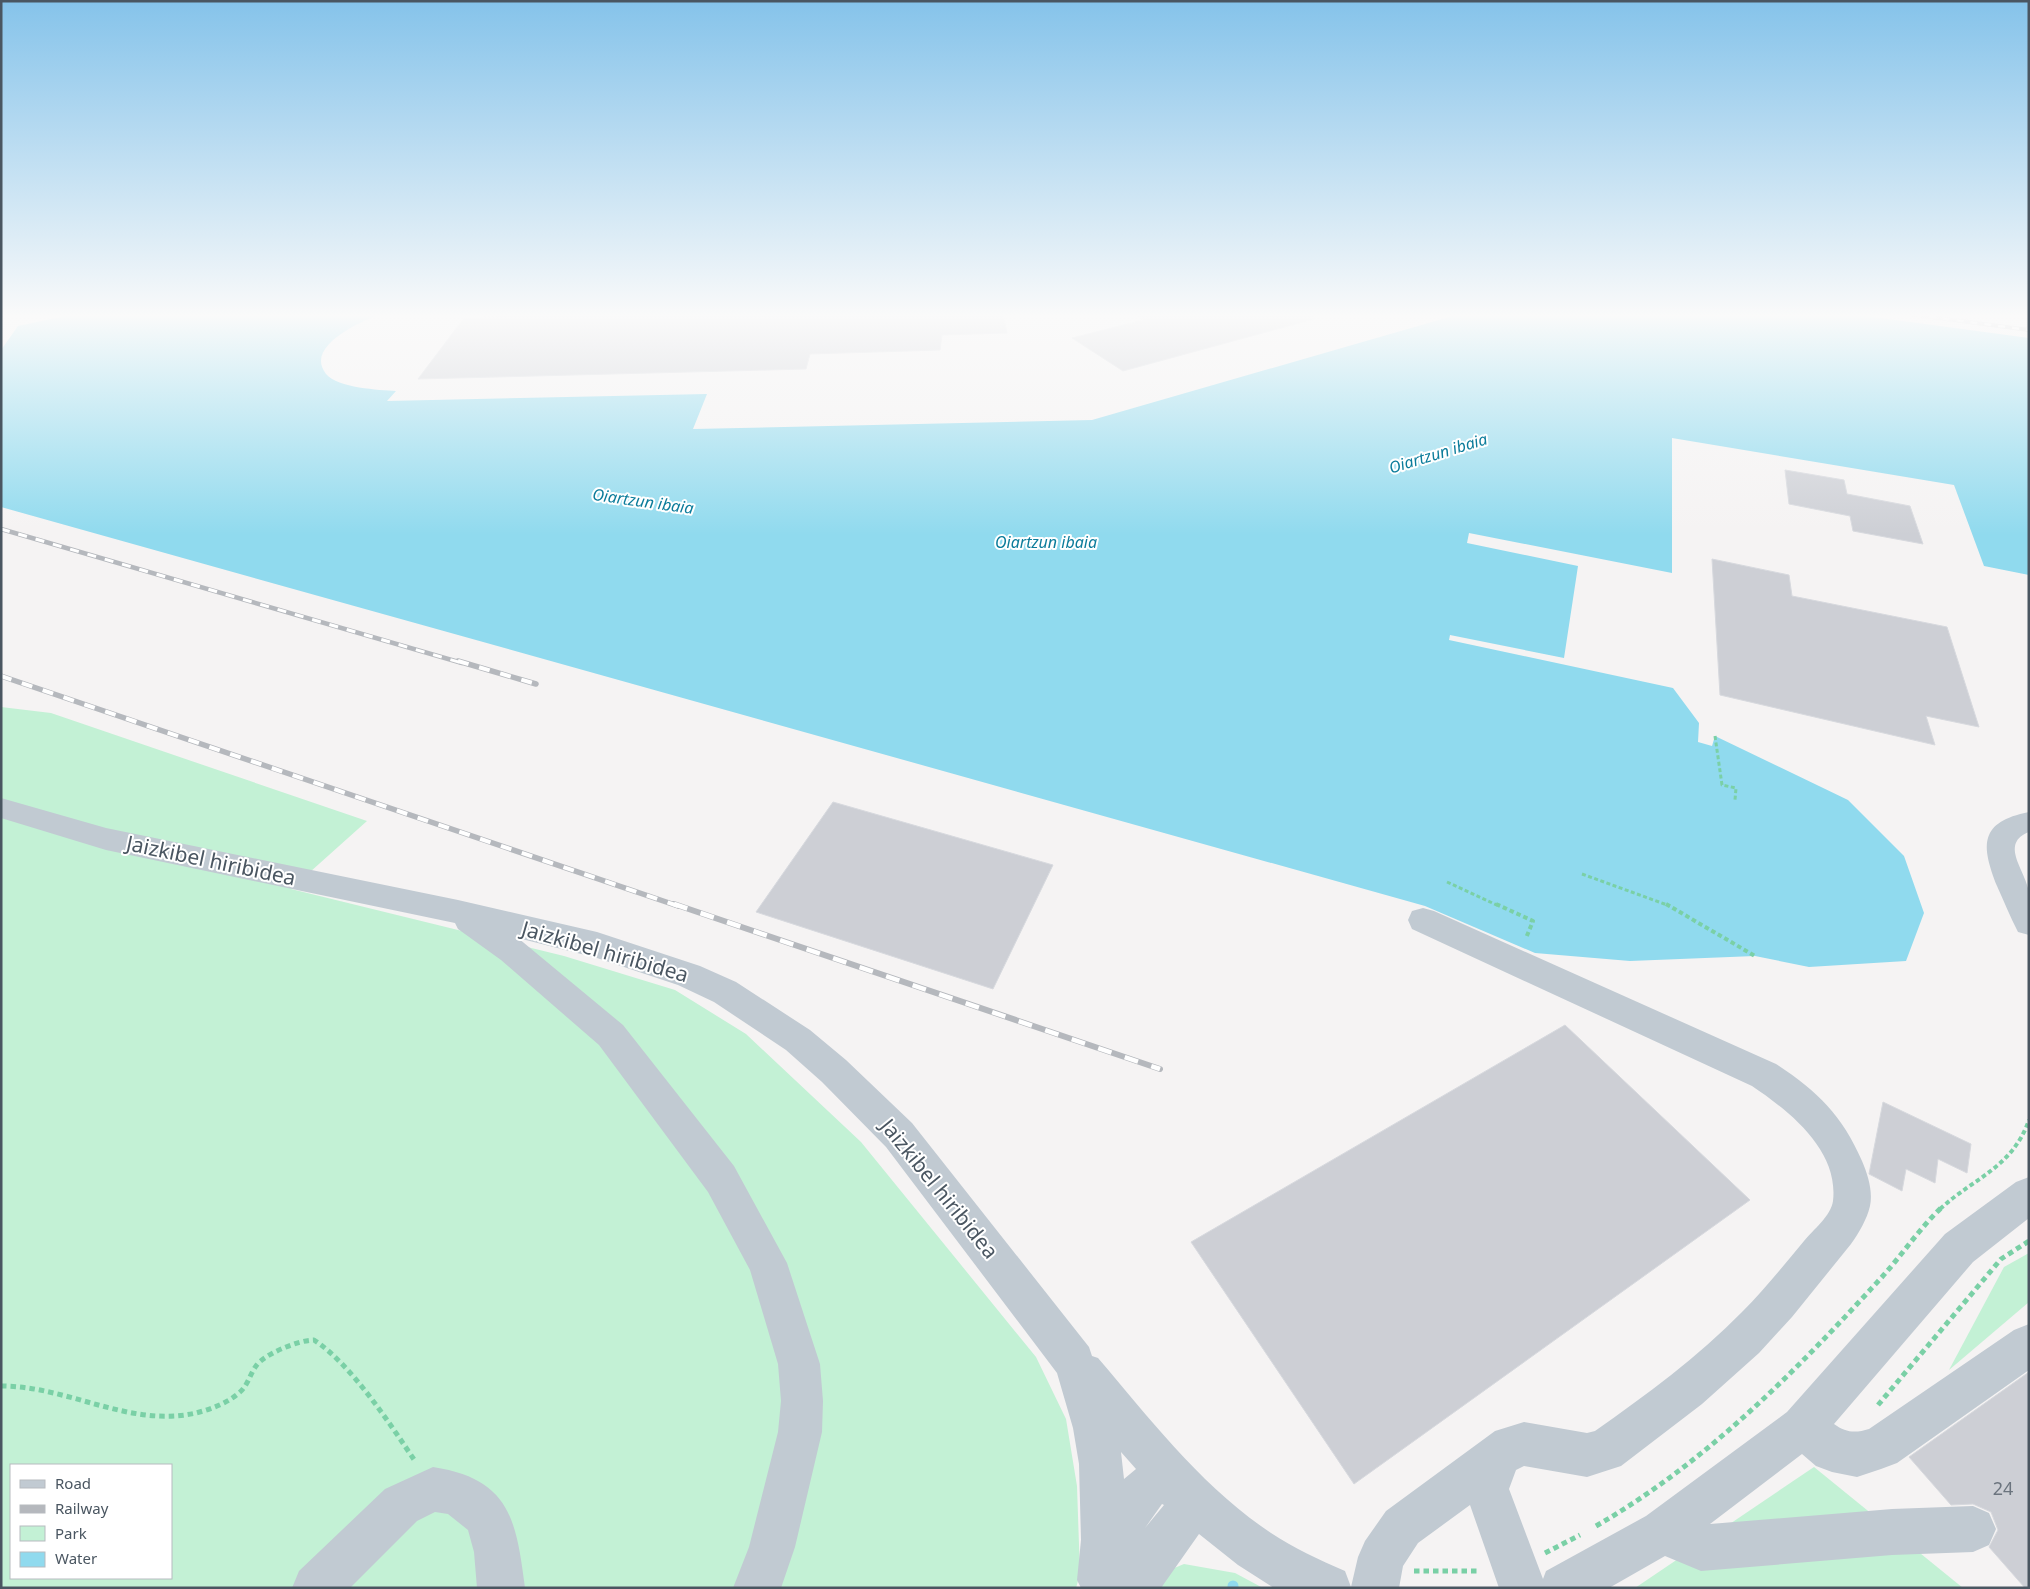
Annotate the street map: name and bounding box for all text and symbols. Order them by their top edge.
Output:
water label: Oiartzun ibaia [1386,428,1490,478]
water label: Oiartzun ibaia [591,483,695,519]
water label: Oiartzun ibaia [995,531,1097,553]
street label: Jaizkibel hiribidea [122,828,298,892]
street label: Jaizkibel hiribidea [517,913,692,988]
street label: Jaizkibel hiribidea [873,1111,1005,1264]
legend [10,1464,172,1579]
text: Road [55,1473,91,1493]
house number: 24 [1993,1476,2013,1500]
text: Railway [55,1498,109,1518]
text: Park [55,1523,87,1543]
text: Water [55,1548,97,1568]

